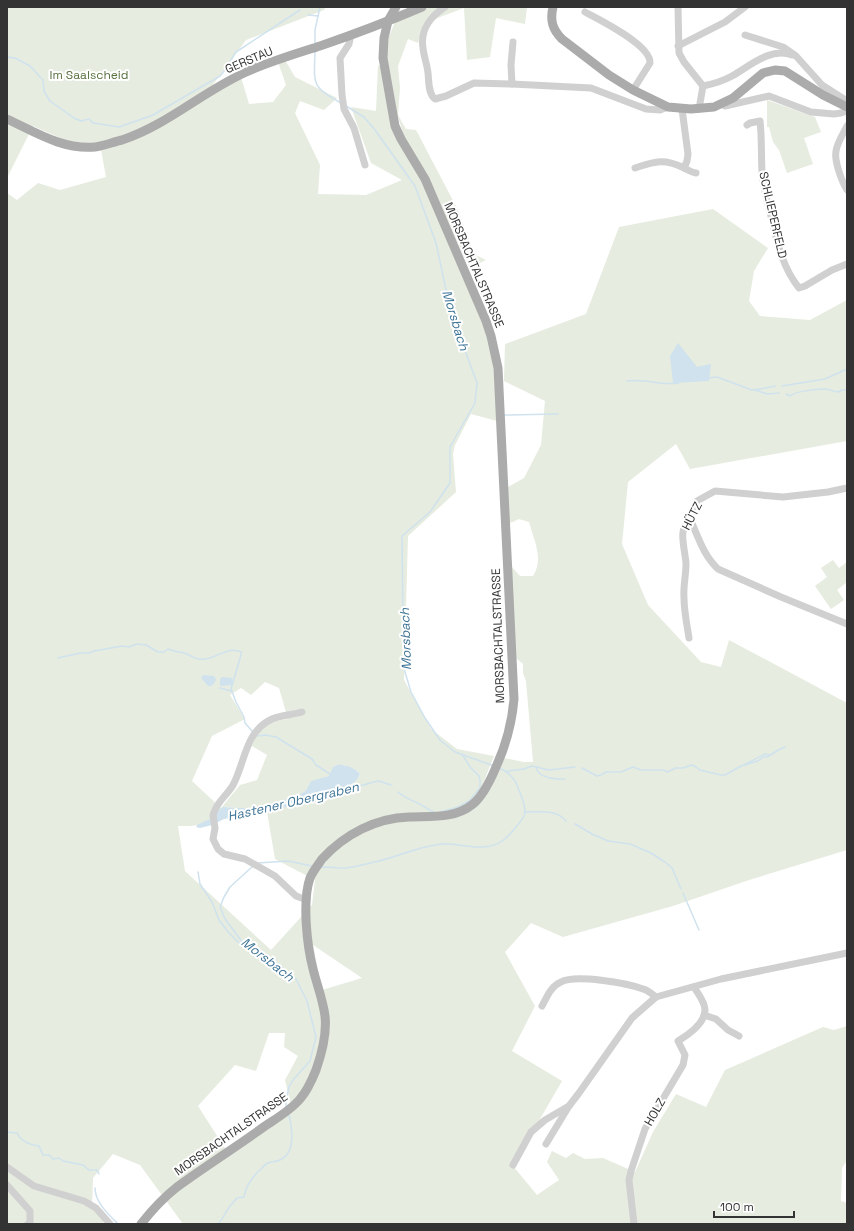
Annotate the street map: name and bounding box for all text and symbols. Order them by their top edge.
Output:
street label: GERSTAU [222,43,276,77]
park label: Im Saalscheid [49,67,129,83]
street label: SCHLIEPERFELD [755,170,791,260]
street label: MORSBACHTALSTRASSE [440,200,508,331]
water label: Morsbach [438,288,473,353]
street label: HÜTZ [678,499,706,533]
street label: MORSBACHTALSTRASSE [488,568,508,704]
water label: Morsbach [396,607,415,670]
water label: Hastener Obergraben [226,778,361,825]
water label: Morsbach [238,934,298,986]
street label: MORSBACHTALSTRASSE [171,1089,291,1179]
street label: HOLZ [641,1095,669,1129]
scale bar [714,1193,794,1219]
text: 100 m [720,1199,754,1215]

